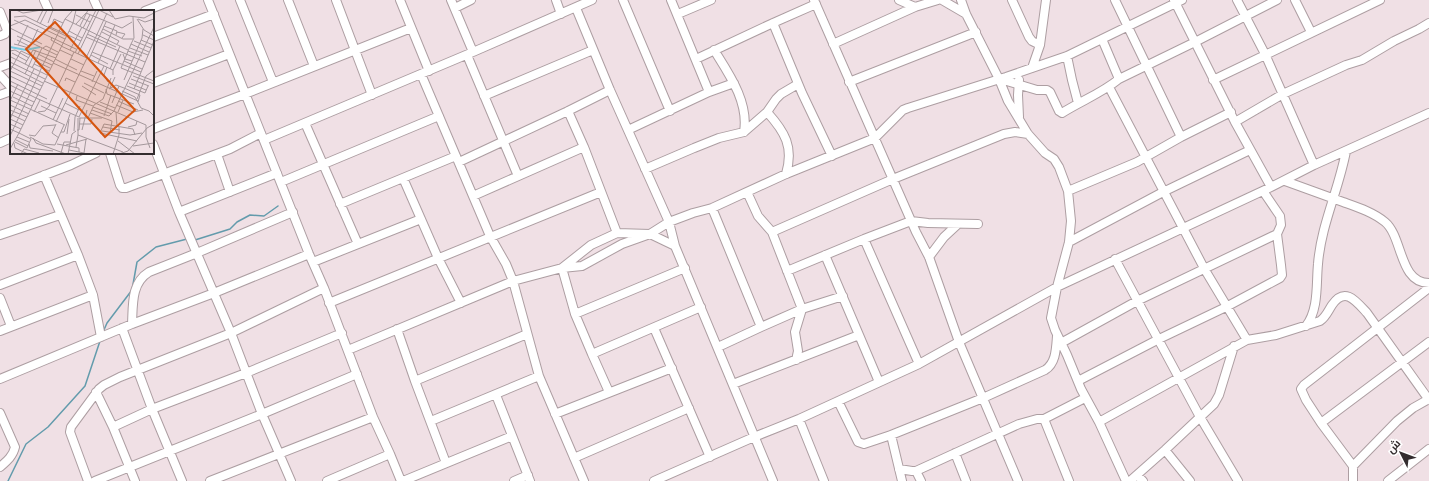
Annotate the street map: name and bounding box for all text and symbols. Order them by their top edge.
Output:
inset map [10,10,154,154]
north arrow [1381,433,1421,473]
text: ش [1384,436,1403,456]

